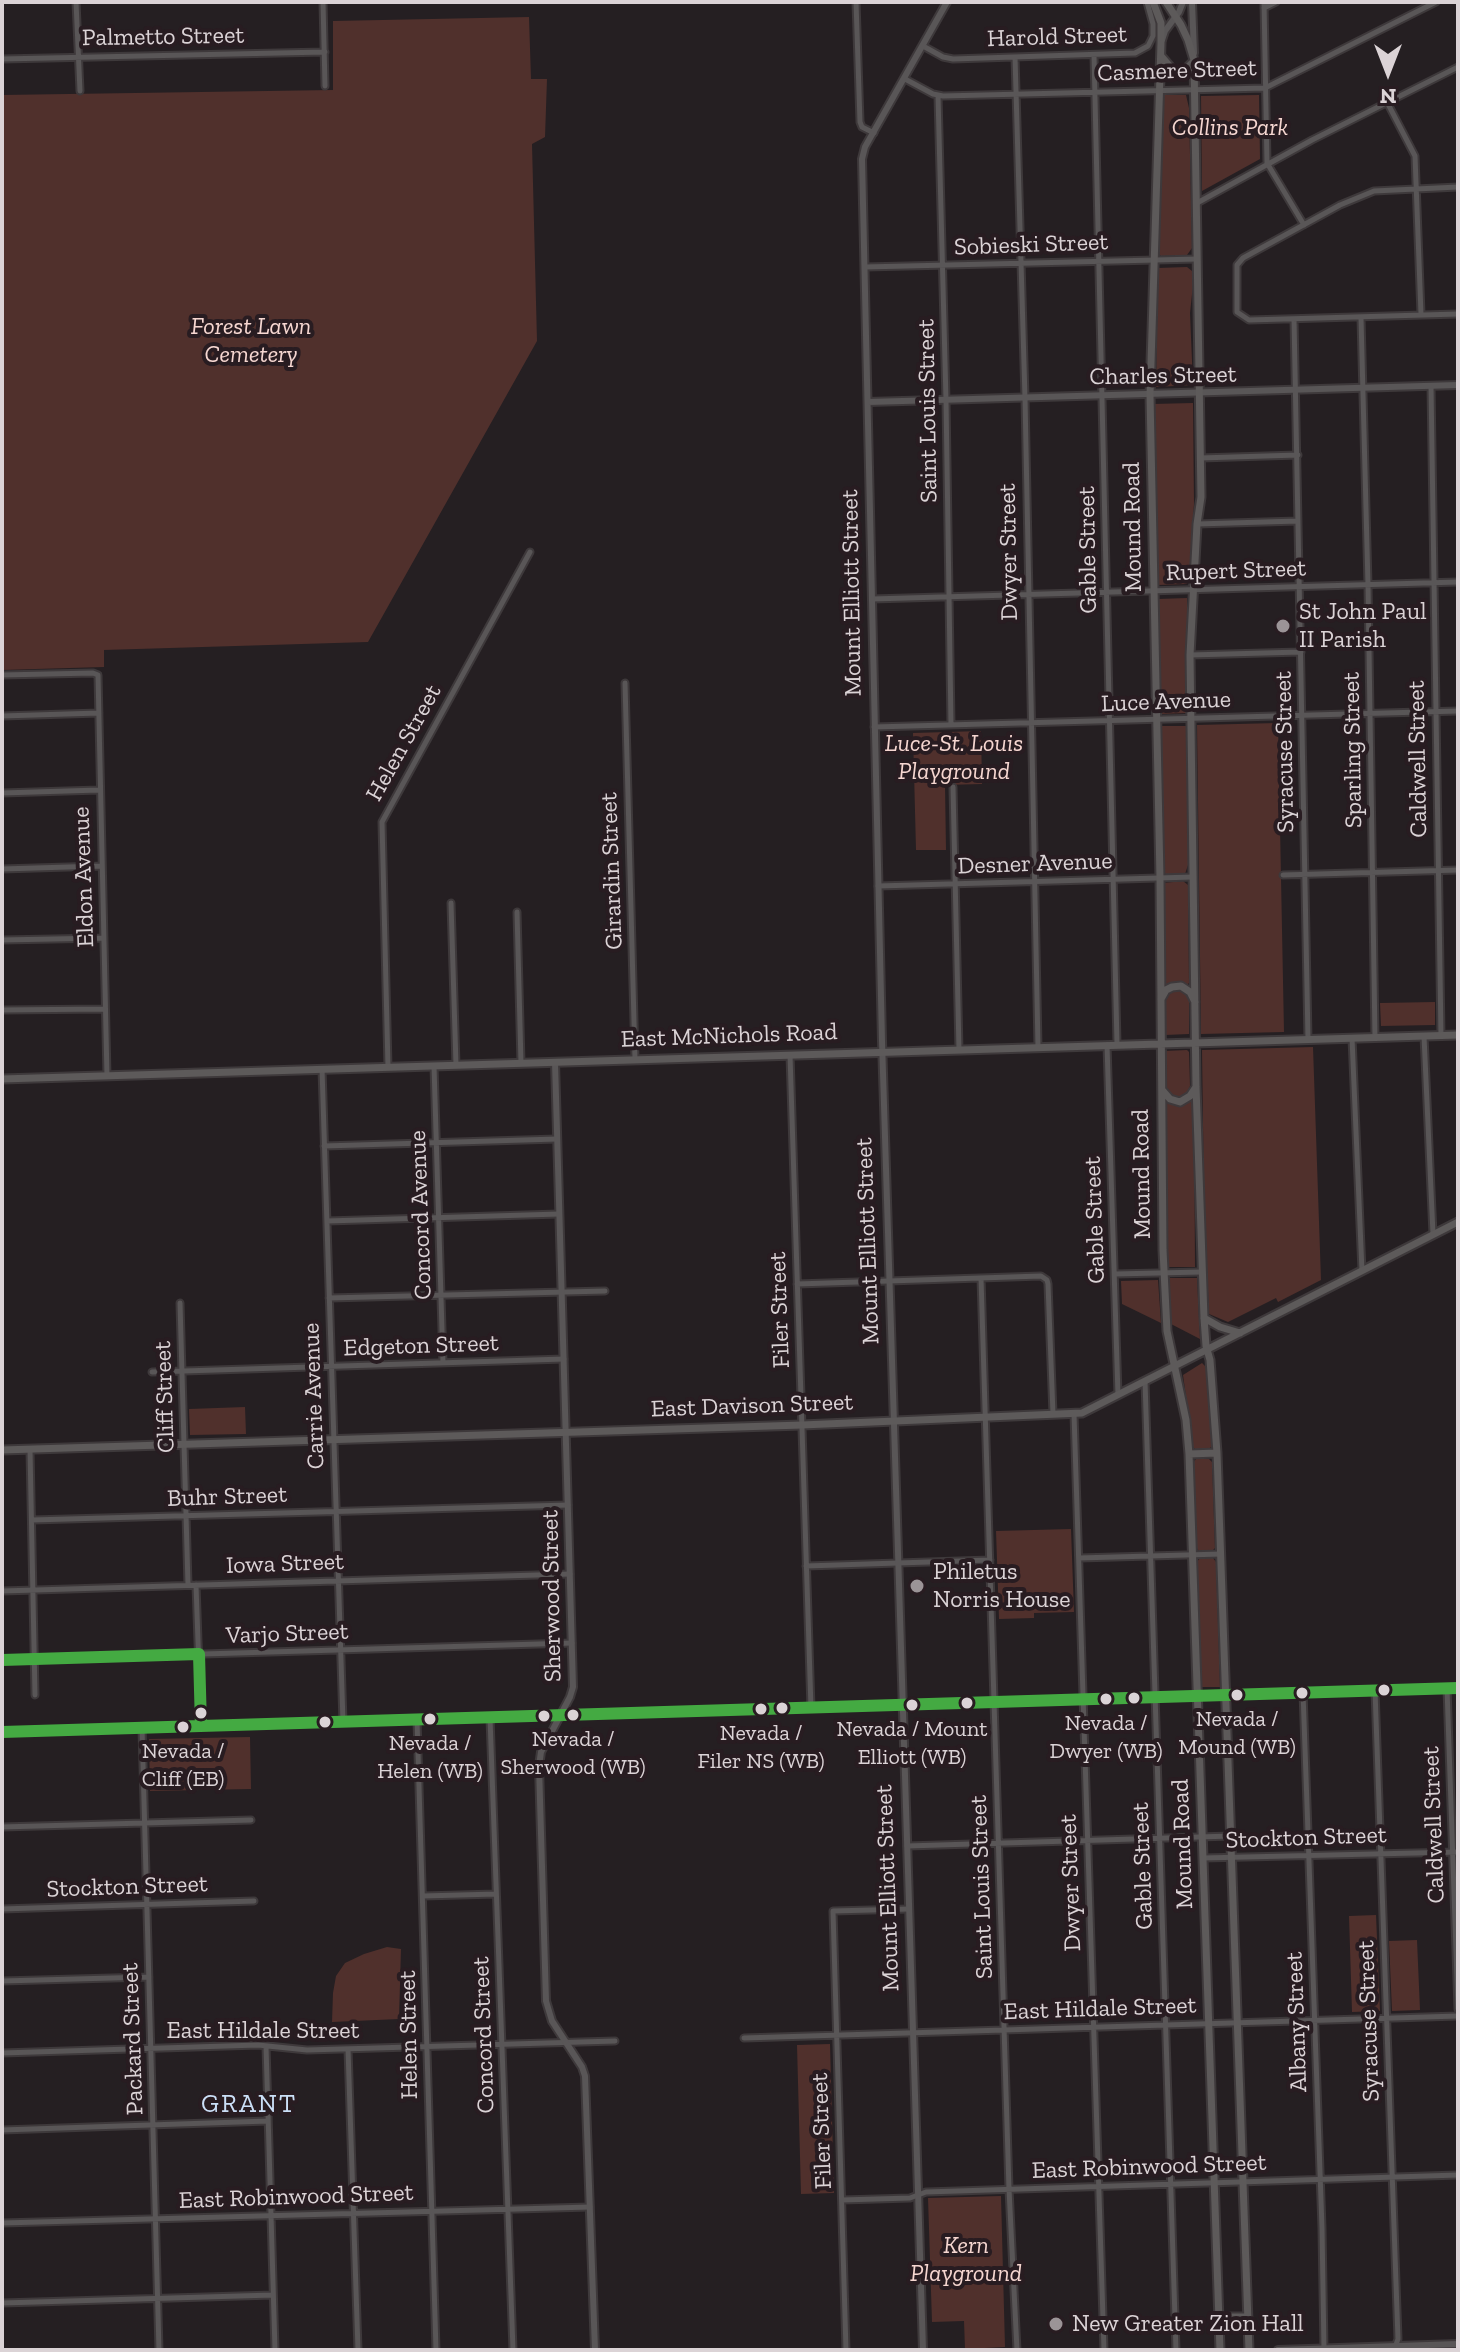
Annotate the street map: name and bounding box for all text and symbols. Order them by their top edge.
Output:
street label: Harold Street [986,20,1128,54]
street label: Palmetto Street [82,21,244,53]
north arrow [1348,32,1428,112]
street label: Casmere Street [1097,54,1257,88]
text: N [1380,83,1396,110]
park label: Collins Park [1172,114,1288,142]
street label: Sobieski Street [953,228,1109,262]
park label: Forest Lawn Cemetery [191,313,311,369]
street label: Saint Louis Street [912,319,944,503]
street label: Charles Street [1089,360,1237,392]
street label: Mound Road [1117,462,1149,592]
street label: Dwyer Street [993,483,1025,621]
street label: Gable Street [1072,486,1104,614]
street label: Mount Elliott Street [836,489,868,697]
street label: Rupert Street [1165,554,1307,588]
place label: St John Paul II Parish [1299,598,1427,654]
marker: St John Paul II Parish [1274,617,1292,635]
street label: Syracuse Street [1269,671,1301,833]
street label: Sparling Street [1337,672,1369,828]
street label: Helen Street [360,680,448,806]
street label: Caldwell Street [1402,680,1434,838]
street label: Luce Avenue [1100,685,1232,719]
park label: Luce-St. Louis Playground [885,730,1023,786]
street label: Girardin Street [595,792,629,950]
street label: Eldon Avenue [67,806,101,948]
street label: Desner Avenue [957,847,1113,881]
street label: East McNichols Road [620,1018,838,1054]
street label: Mound Road [1126,1109,1158,1239]
street label: Concord Avenue [404,1130,438,1300]
street label: Mount Elliott Street [850,1137,886,1345]
street label: Gable Street [1078,1156,1112,1284]
street label: Filer Street [764,1251,796,1369]
street label: Carrie Avenue [297,1322,331,1470]
street label: Edgeton Street [343,1329,499,1363]
street label: Cliff Street [149,1341,181,1453]
street label: East Davison Street [650,1388,854,1424]
street label: Buhr Street [166,1481,288,1513]
street label: Sherwood Street [536,1510,568,1682]
street label: Iowa Street [226,1548,344,1580]
place label: Philetus Norris House [933,1558,1070,1614]
marker: Philetus Norris House [908,1577,926,1595]
street label: Varjo Street [225,1617,349,1651]
unlabelled marker [1376,1682,1392,1698]
unlabelled marker [1294,1685,1310,1701]
marker: Nevada / Mound (WB) [1229,1687,1245,1703]
unlabelled marker [1126,1690,1142,1706]
marker: Nevada / Dwyer (WB) [1098,1691,1114,1707]
unlabelled marker [959,1695,975,1711]
marker: Nevada / Mount Elliott (WB) [904,1697,920,1713]
unlabelled marker [774,1700,790,1716]
marker: Nevada / Filer NS (WB) [753,1701,769,1717]
unlabelled marker [193,1705,209,1721]
marker: Nevada / Sherwood (WB) [565,1707,581,1723]
place label: Nevada / Mound (WB) [1178,1707,1296,1758]
unlabelled marker [536,1708,552,1724]
marker: Nevada / Helen (WB) [422,1711,438,1727]
place label: Nevada / Dwyer (WB) [1049,1711,1163,1762]
unlabelled marker [317,1714,333,1730]
place label: Nevada / Mount Elliott (WB) [837,1717,987,1768]
marker: Nevada / Cliff (EB) [175,1719,191,1735]
place label: Nevada / Filer NS (WB) [697,1721,825,1772]
place label: Nevada / Sherwood (WB) [500,1727,646,1778]
place label: Nevada / Helen (WB) [377,1731,483,1782]
place label: Nevada / Cliff (EB) [142,1739,224,1790]
street label: Caldwell Street [1417,1746,1451,1904]
street label: Mound Road [1166,1778,1200,1910]
street label: Mount Elliott Street [870,1784,906,1992]
street label: Saint Louis Street [964,1795,1000,1979]
street label: Gable Street [1126,1802,1160,1930]
street label: Dwyer Street [1054,1814,1088,1952]
street label: Stockton Street [1225,1821,1387,1855]
street label: Stockton Street [46,1870,208,1904]
street label: Syracuse Street [1352,1940,1386,2102]
street label: Albany Street [1280,1951,1314,2093]
street label: Concord Street [467,1956,501,2114]
street label: Packard Street [116,1962,150,2116]
street label: Helen Street [393,1970,425,2100]
street label: East Hildale Street [1003,1991,1197,2027]
street label: East Hildale Street [167,2017,359,2045]
street label: Filer Street [806,2072,838,2190]
district label: GRANT [201,2089,297,2121]
street label: East Robinwood Street [1031,2149,1267,2185]
street label: East Robinwood Street [178,2179,414,2215]
park label: Kern Playground [910,2232,1022,2288]
place label: New Greater Zion Hall [1072,2310,1304,2338]
marker: New Greater Zion Hall [1047,2315,1065,2333]

